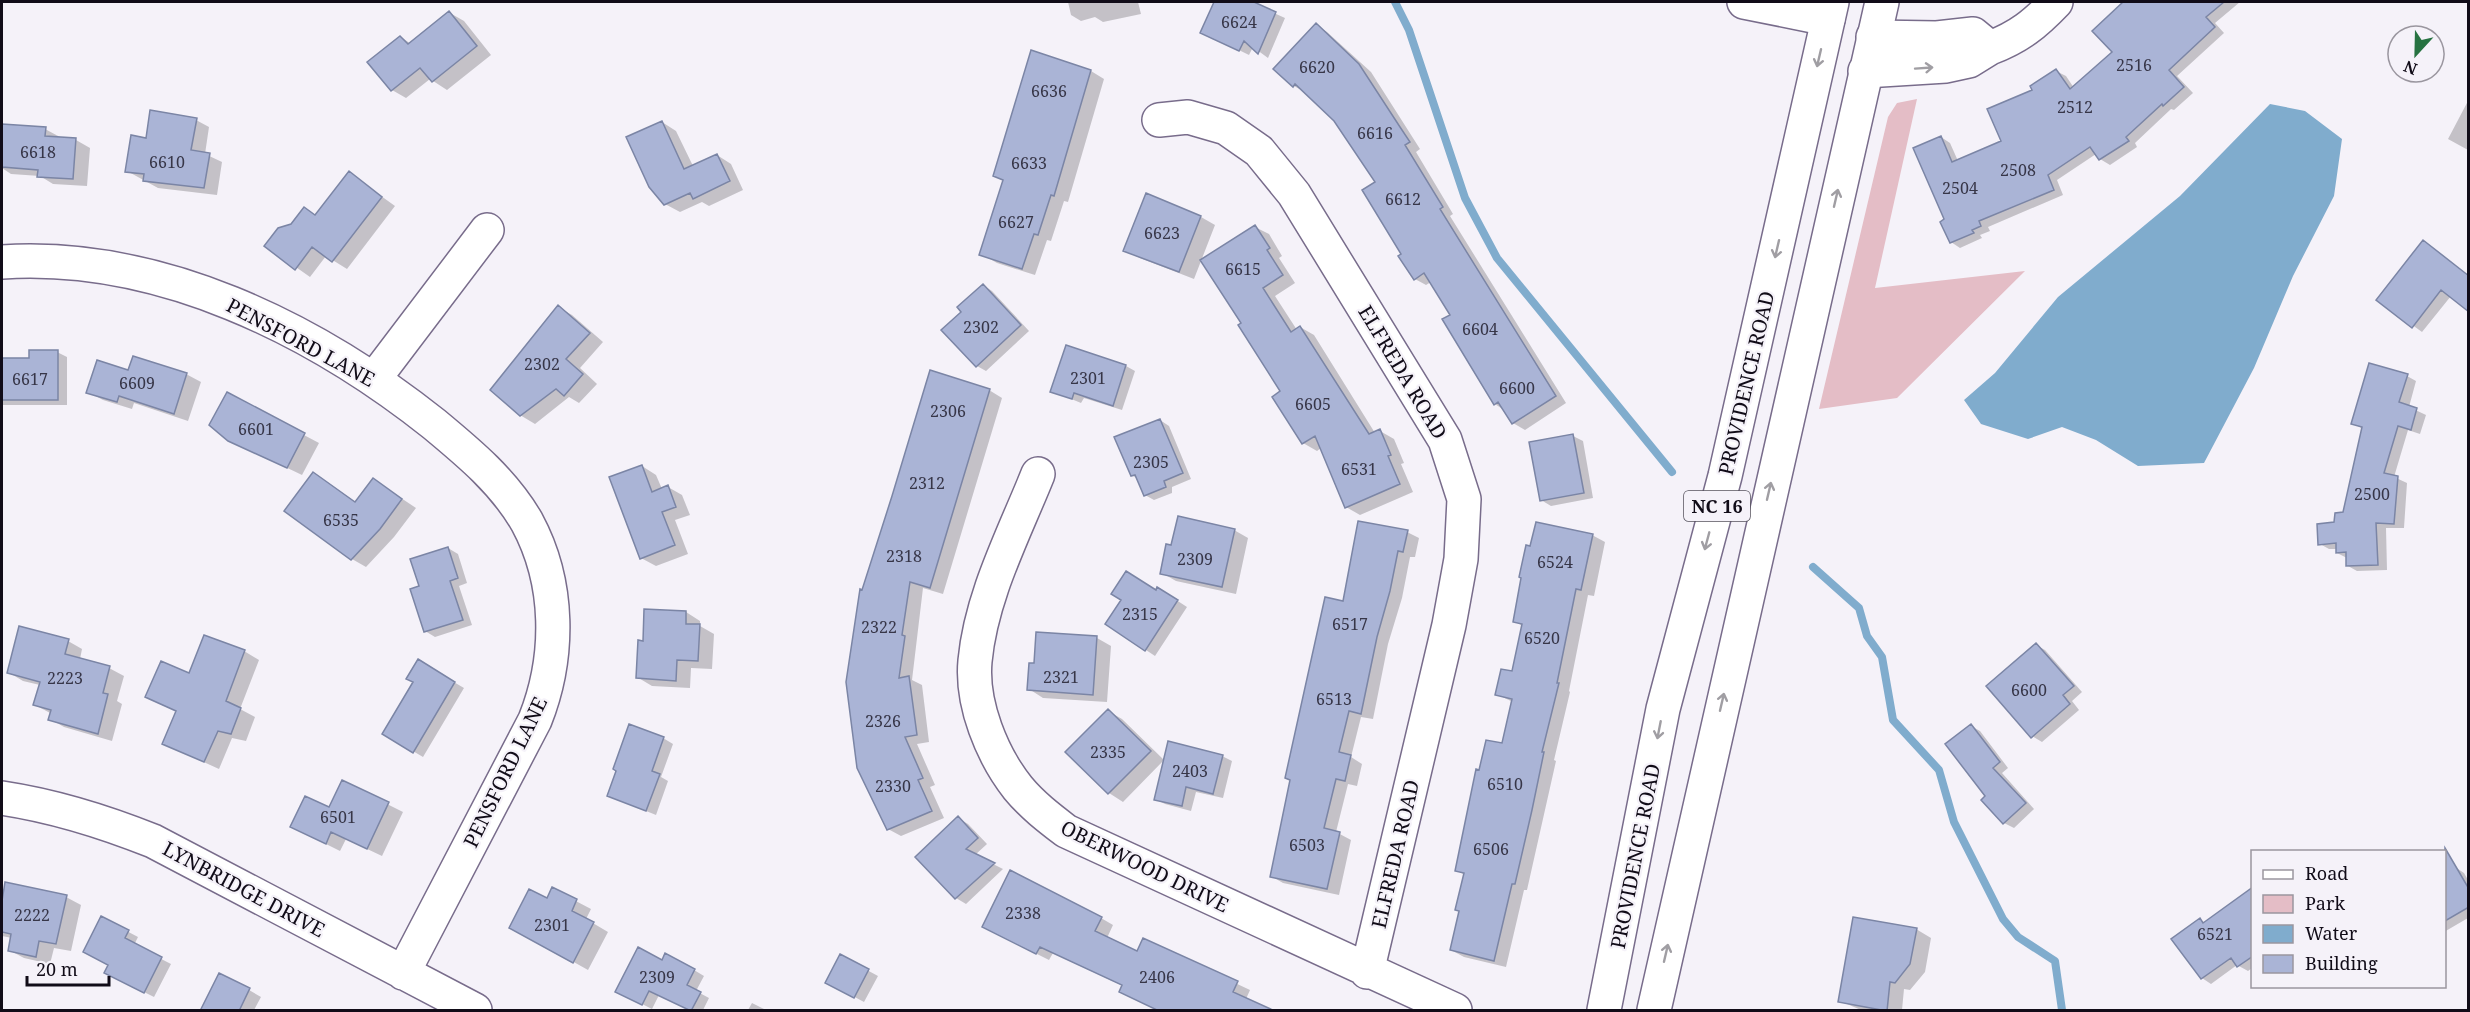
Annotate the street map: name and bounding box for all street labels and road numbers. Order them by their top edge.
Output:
street label: PROVIDENCE ROAD [1712,288,1780,478]
street label: PENSFORD LANE [222,291,380,393]
street label: ELFREDA ROAD [1352,300,1454,444]
road number: NC 16 [1684,491,1750,521]
street label: PENSFORD LANE [457,692,553,852]
street label: PROVIDENCE ROAD [1604,761,1666,951]
street label: ELFREDA ROAD [1365,777,1425,931]
street label: OBERWOOD DRIVE [1056,814,1234,918]
street label: LYNBRIDGE DRIVE [158,835,330,943]

